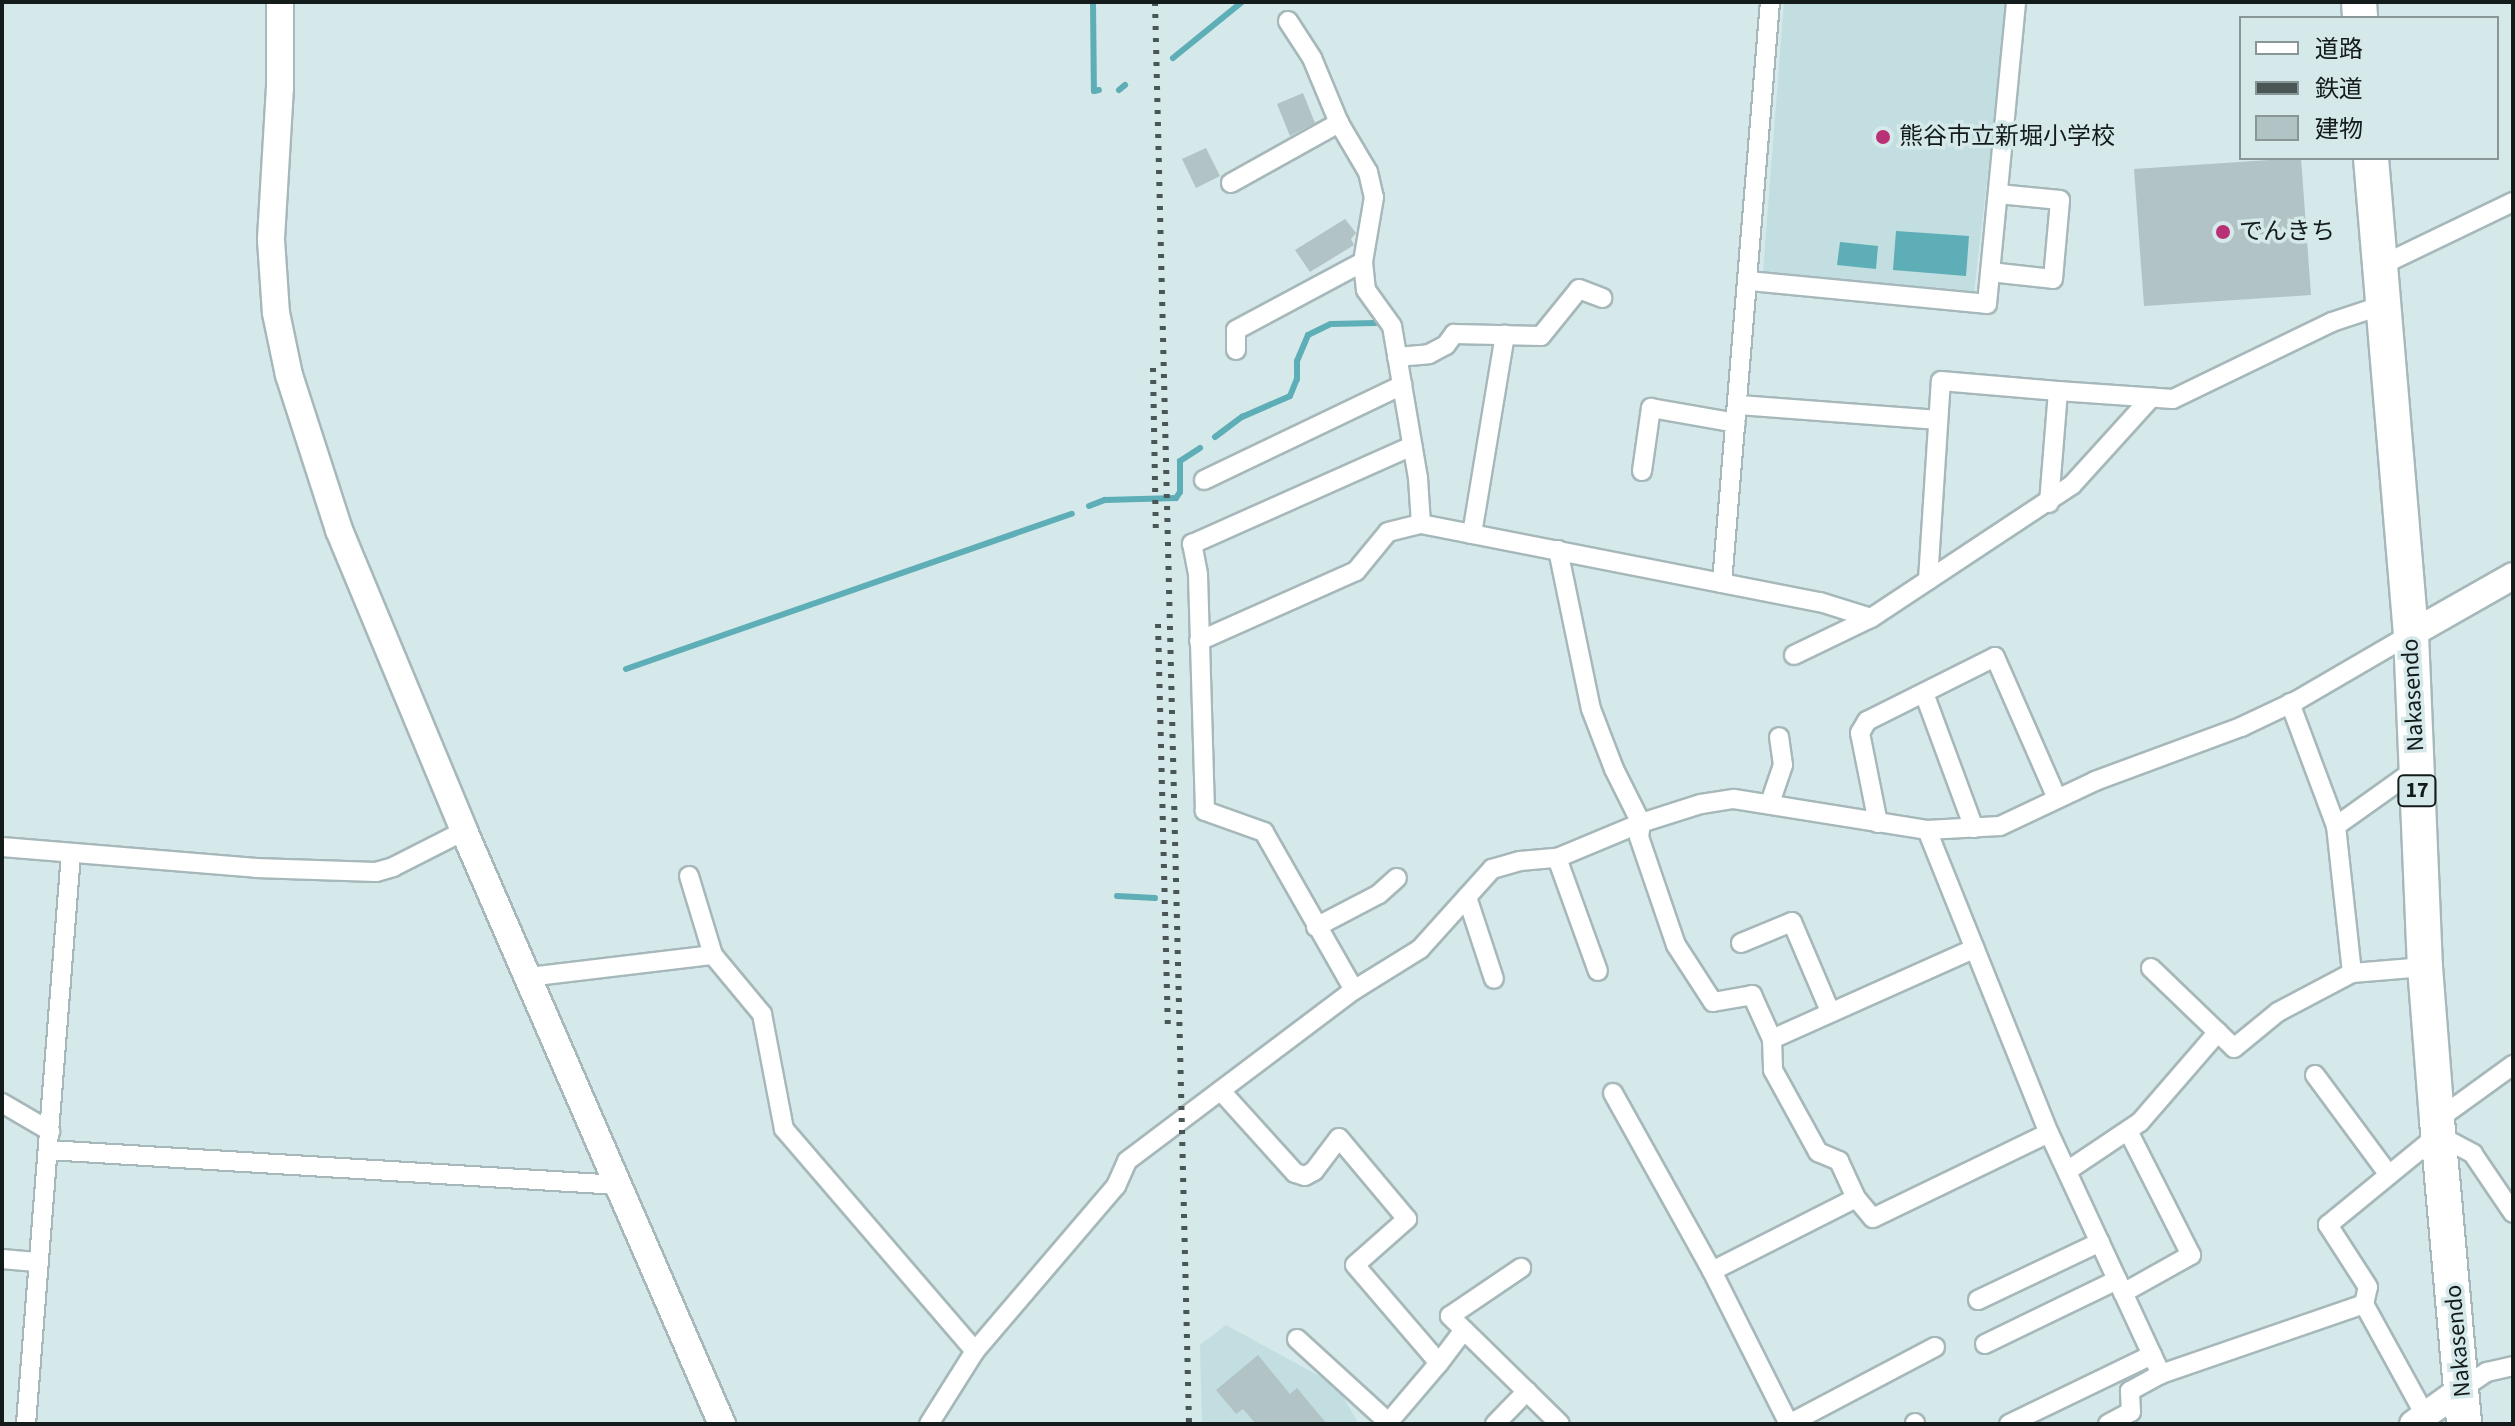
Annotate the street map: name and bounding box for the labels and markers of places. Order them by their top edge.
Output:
place label: 熊谷市立新堀小学校 [1899,123,2115,151]
marker: 熊谷市立新堀小学校 [1874,128,1892,146]
place label: でんきち [2239,218,2335,246]
marker: でんきち [2214,223,2232,241]

